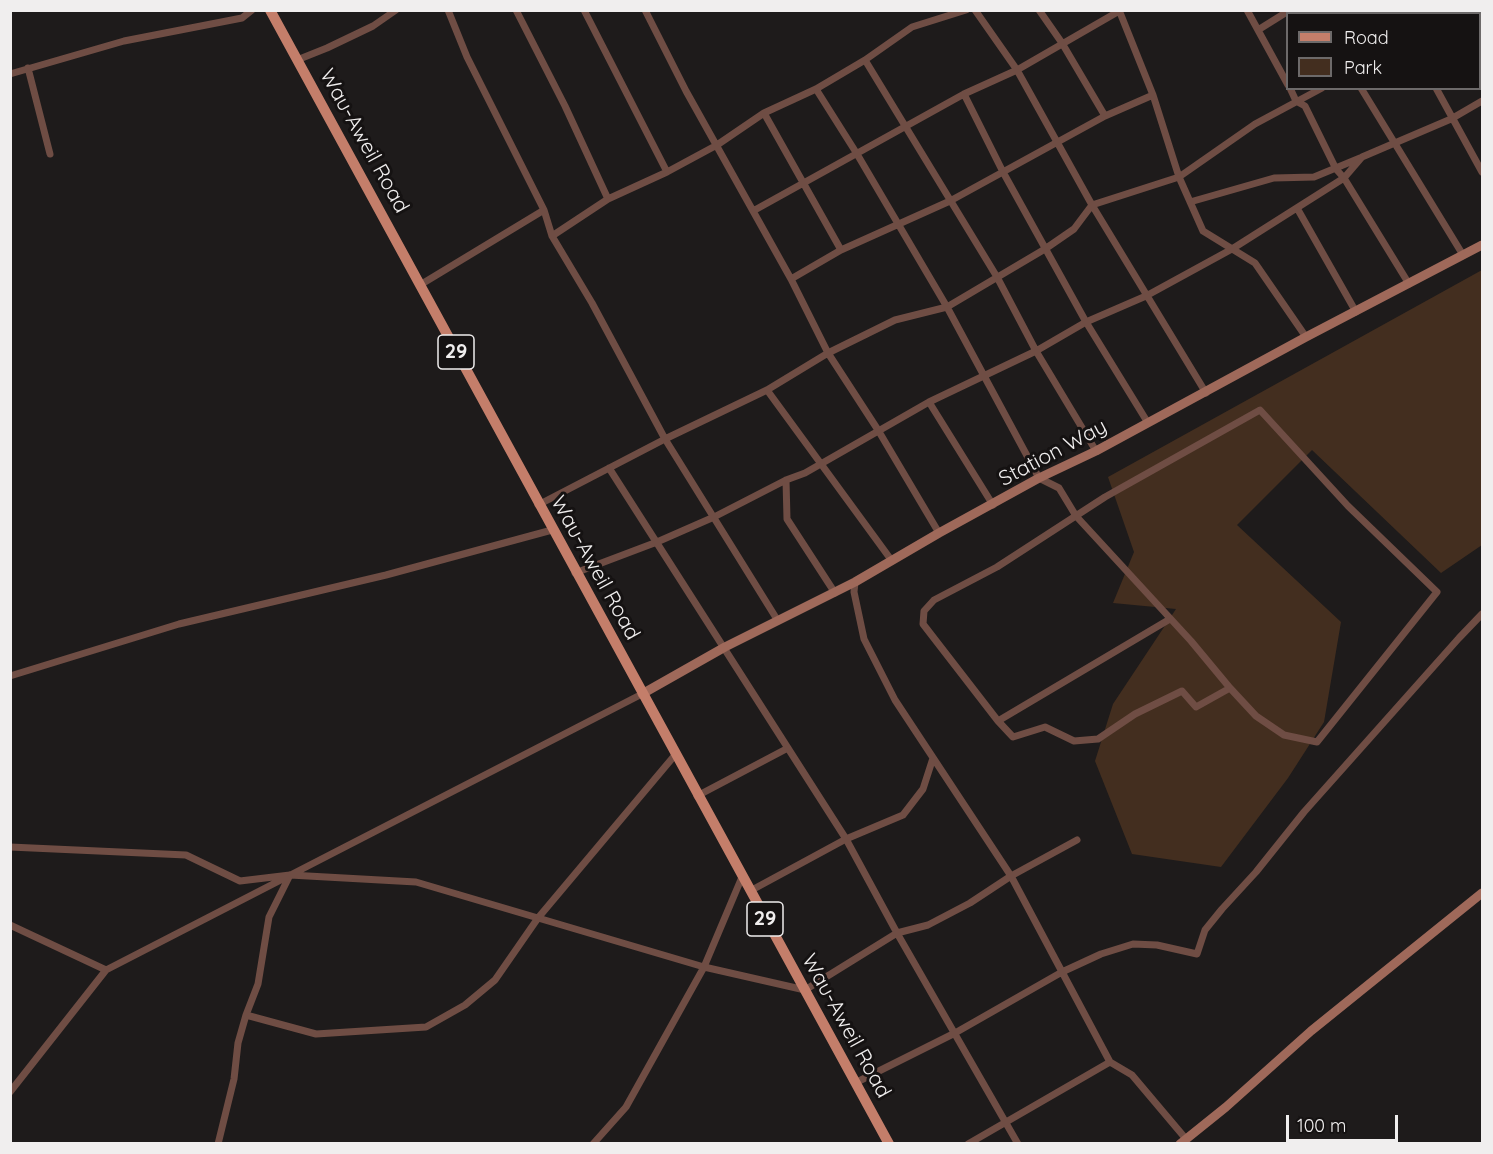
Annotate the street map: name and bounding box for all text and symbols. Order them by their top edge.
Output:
legend [1286,12,1481,90]
text: Road [1344,26,1389,49]
text: Park [1344,56,1382,79]
street label: Wau-Aweil Road [314,64,414,218]
road number: 29 [438,335,474,369]
street label: Station Way [995,414,1111,492]
street label: Wau-Aweil Road [545,491,645,645]
road number: 29 [747,902,783,936]
street label: Wau-Aweil Road [796,949,896,1103]
scale bar [1289,1103,1402,1141]
text: 100 m [1297,1114,1346,1137]

